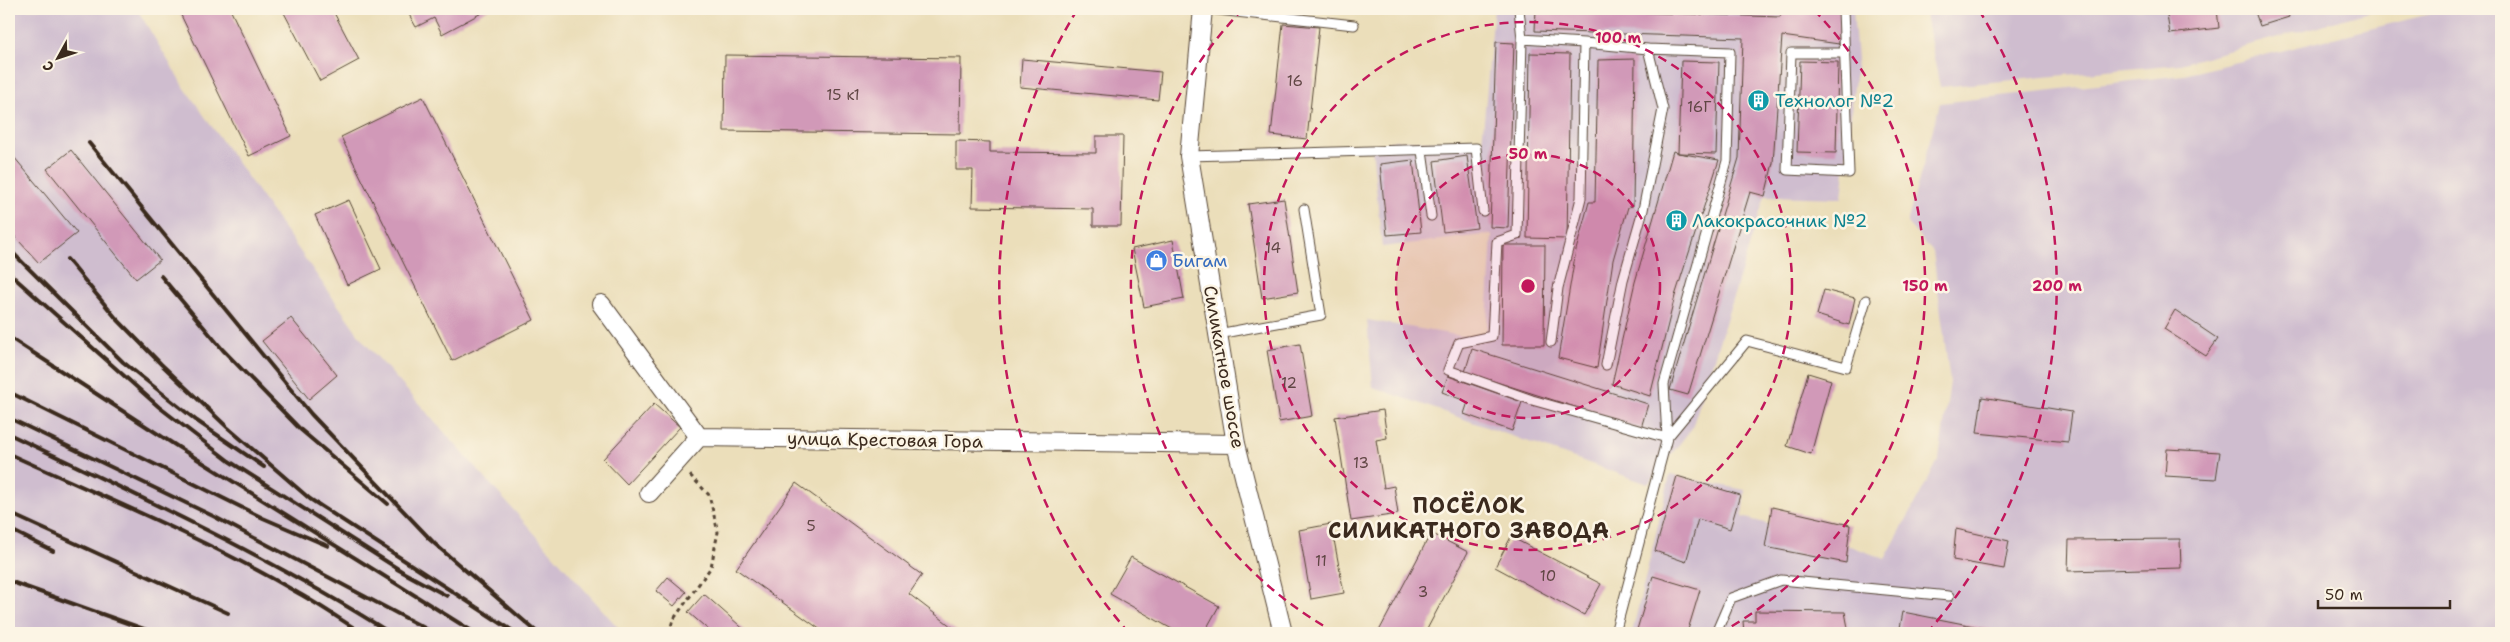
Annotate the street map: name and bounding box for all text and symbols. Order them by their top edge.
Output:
text: 100 m [1595,28,1641,48]
north arrow [32,32,82,82]
text: С [38,57,58,75]
house number: 16 [1287,71,1303,91]
house number: 15 к1 [826,85,860,105]
building icon: Технолог №2 [1747,89,1771,113]
place label: Технолог №2 [1775,89,1894,113]
house number: 16Г [1687,97,1711,117]
text: 50 m [1509,144,1548,164]
building icon: Лакокрасочник №2 [1664,209,1688,233]
place label: Лакокрасочник №2 [1692,209,1867,233]
house number: 14 [1265,238,1281,258]
shop icon: Бигам [1144,249,1168,273]
place label: Бигам [1172,249,1227,273]
text: 150 m [1902,276,1948,296]
text: 200 m [2032,276,2082,296]
centre of rings [1519,277,1537,295]
street label: Силикатное шоссе [1198,284,1250,450]
house number: 12 [1281,373,1297,393]
street label: улица Крестовая Гора [787,426,983,454]
house number: 13 [1353,453,1369,473]
district label: ПОСЁЛОК СИЛИКАТНОГО ЗАВОДА [1328,491,1610,545]
house number: 5 [806,516,816,536]
house number: 11 [1315,551,1327,571]
house number: 10 [1540,566,1556,586]
scale bar [2318,577,2450,609]
house number: 3 [1418,582,1428,602]
text: 50 m [2325,585,2363,605]

